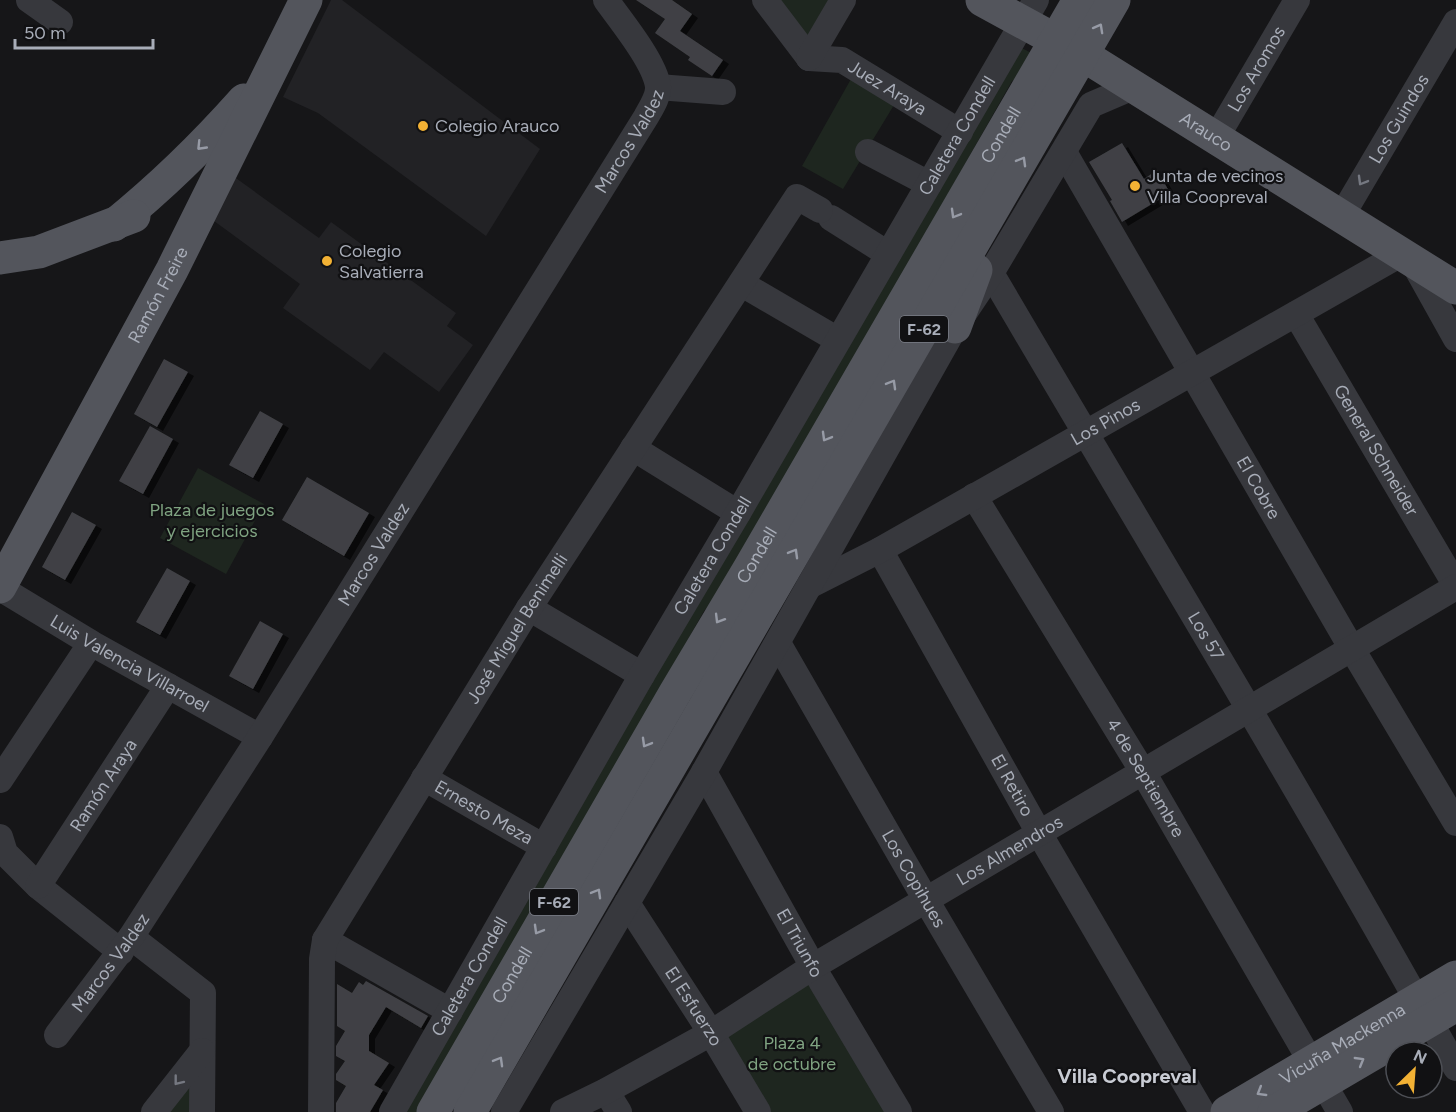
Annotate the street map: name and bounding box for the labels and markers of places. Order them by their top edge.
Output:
place label: Colegio Arauco [435,115,560,137]
marker: Colegio Arauco [416,119,430,133]
place label: Junta de vecinos Villa Coopreval [1147,165,1283,208]
marker: Junta de vecinos Villa Coopreval [1128,179,1142,193]
place label: Colegio Salvatierra [339,240,424,283]
marker: Colegio Salvatierra [320,254,334,268]

